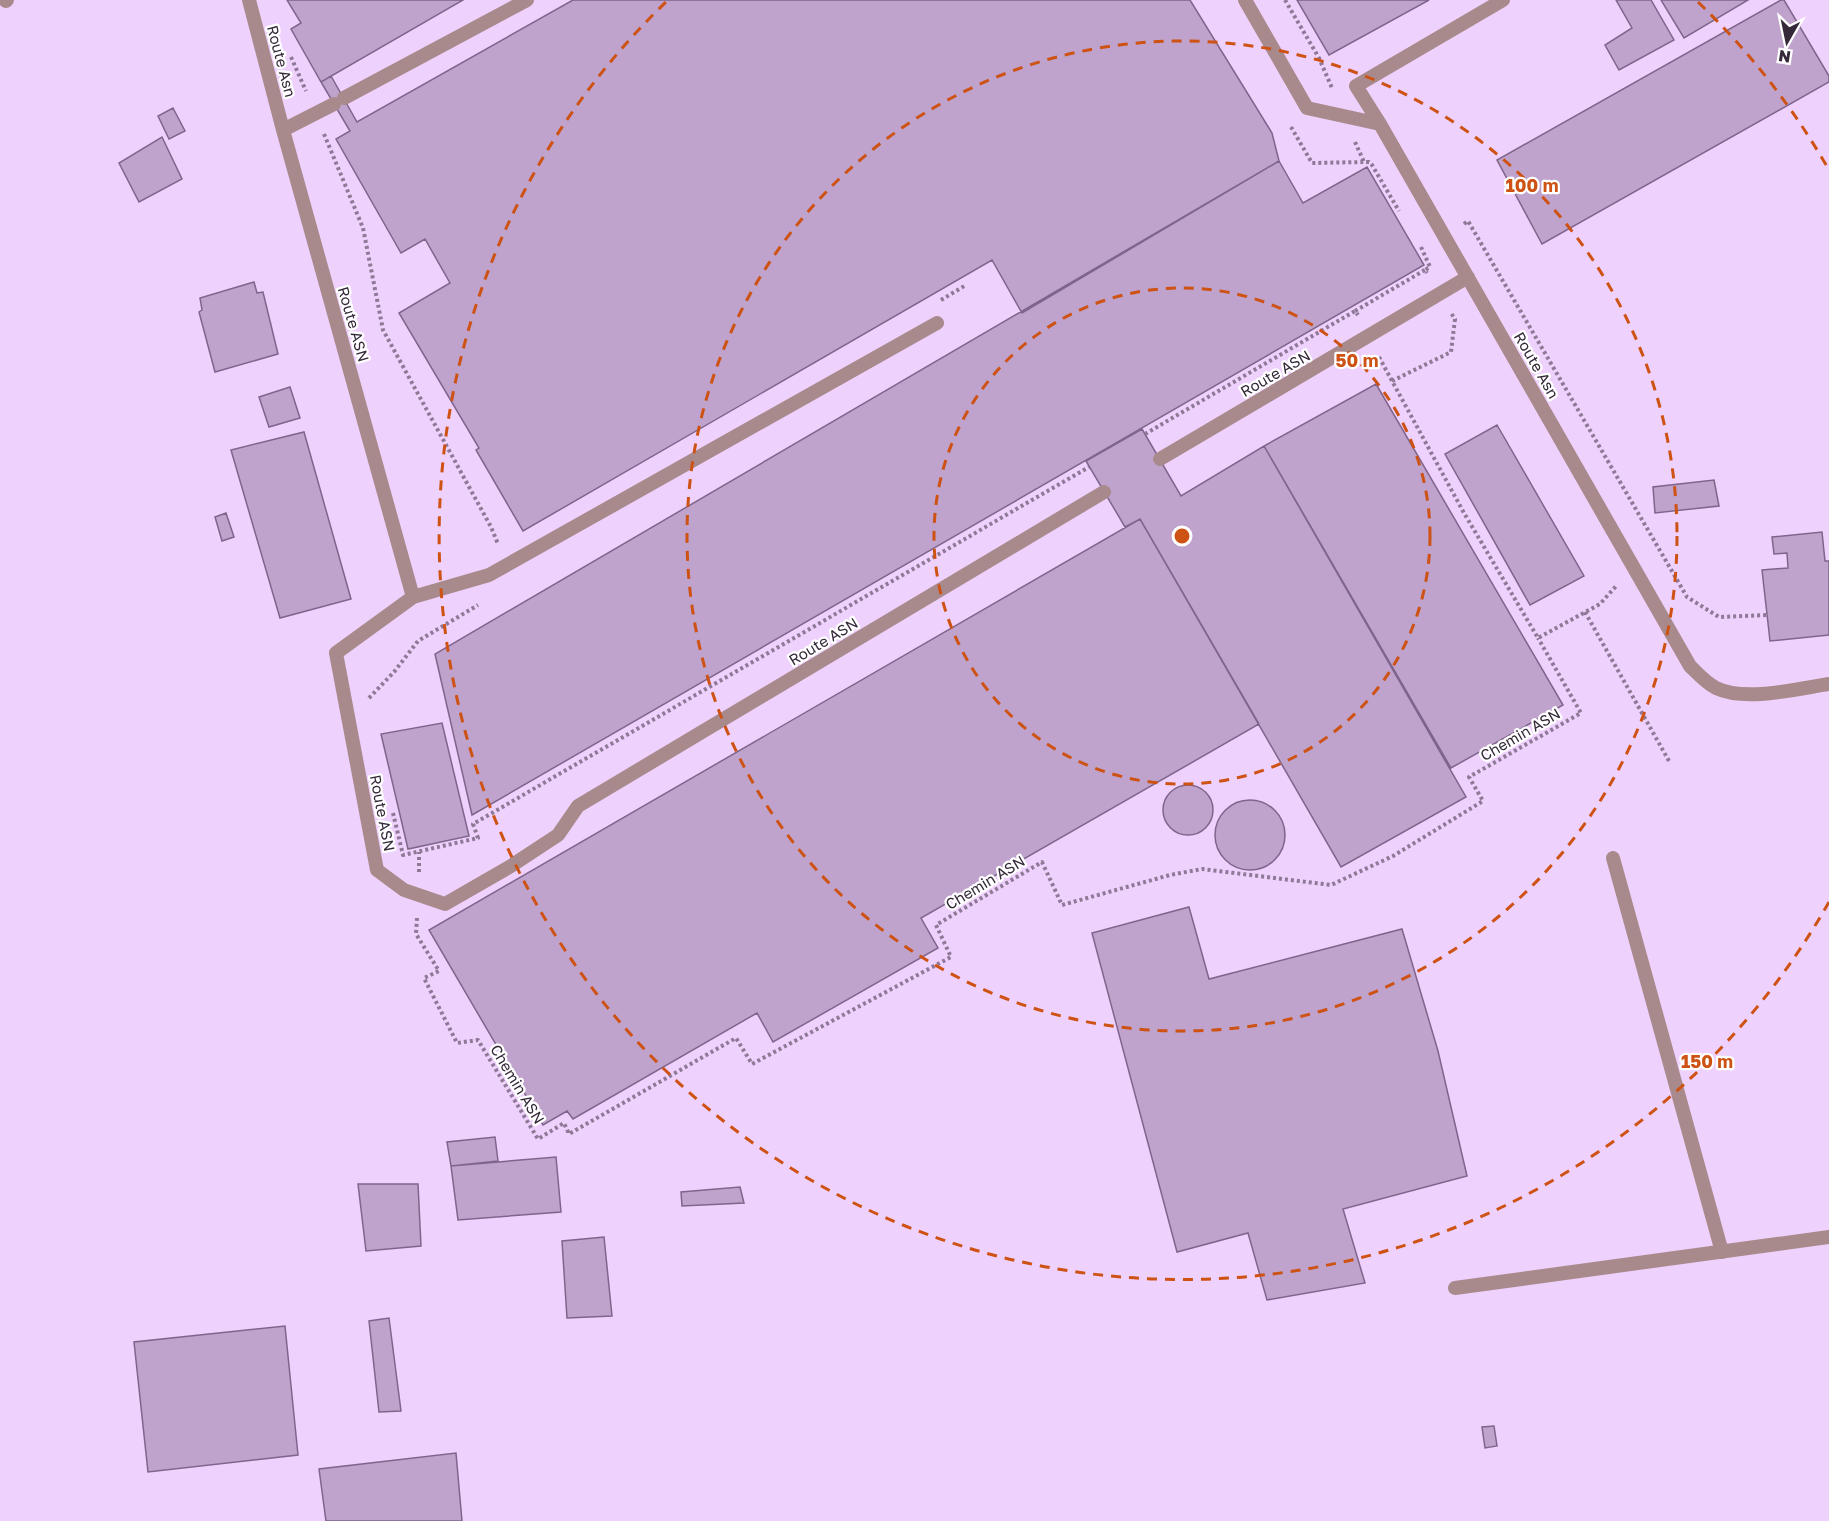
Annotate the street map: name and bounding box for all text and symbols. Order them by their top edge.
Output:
north arrow [1757,12,1817,72]
street label: Route Asn [264,23,300,99]
text: N [1777,46,1792,68]
text: 100 m [1506,174,1558,196]
street label: Route ASN [335,284,373,364]
street label: Route Asn [1511,329,1563,401]
street label: Route ASN [1237,346,1313,400]
text: 50 m [1336,349,1378,371]
centre of rings [1172,526,1192,546]
street label: Route ASN [785,613,861,669]
street label: Chemin ASN [1477,704,1563,764]
street label: Route ASN [367,773,399,853]
street label: Chemin ASN [942,851,1028,913]
street label: Chemin ASN [487,1041,549,1127]
text: 150 m [1681,1050,1733,1072]

